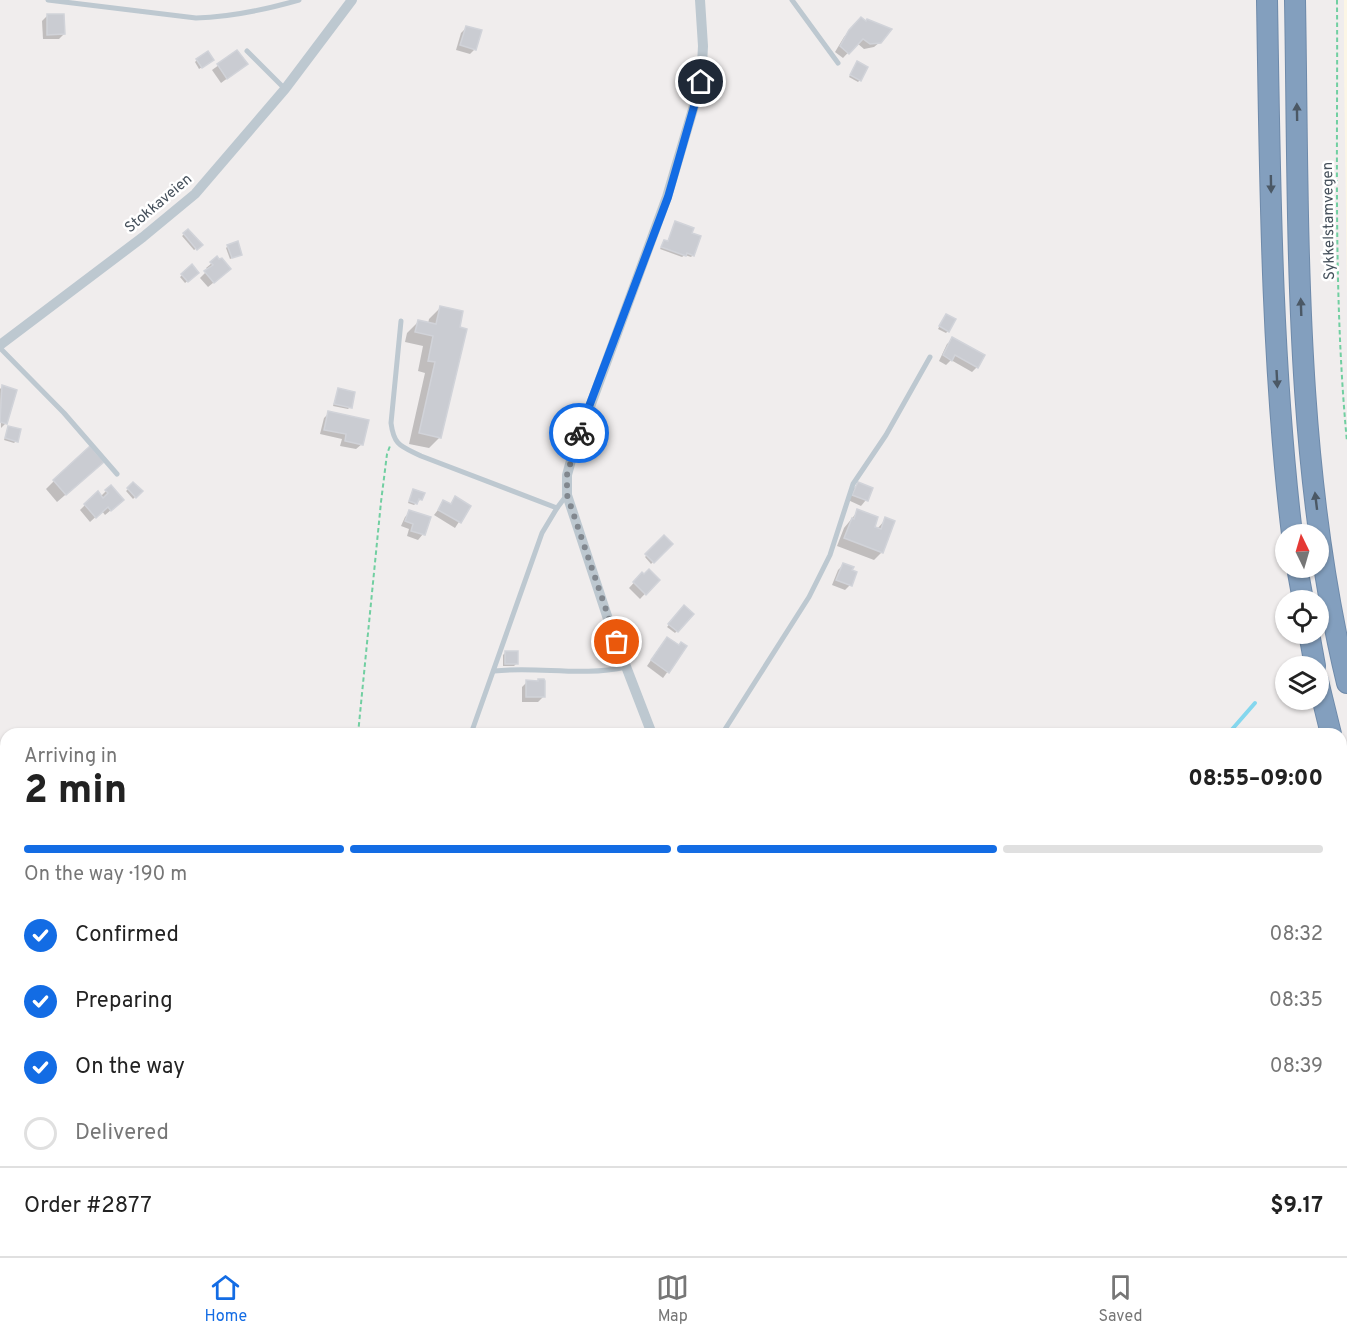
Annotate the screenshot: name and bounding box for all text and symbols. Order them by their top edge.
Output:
pin [675,56,726,107]
icon: home [684,65,717,98]
one-way arrow [1292,102,1302,121]
street label: Sykkelstamvegen [1319,162,1340,280]
street label: Stokkaveien [121,170,197,238]
one-way arrow [1266,175,1275,194]
one-way arrow [1297,297,1306,316]
one-way arrow [1272,370,1282,389]
courier [549,403,609,463]
icon: bike [563,417,596,450]
one-way arrow [1311,491,1321,510]
north arrow [1275,524,1329,578]
map controls [1275,524,1329,710]
button: locate [1275,590,1329,644]
pin [591,616,642,667]
icon: bag [600,625,633,658]
button: layers [1275,656,1329,710]
text: Arriving in [24,744,117,770]
text: 08:55–09:00 [1188,766,1323,793]
text: 2 min [24,768,127,817]
text: On the way · 190 m [24,862,187,888]
icon: check [24,919,57,952]
text: Confirmed [75,922,179,949]
text: 08:32 [1270,922,1323,948]
icon: check [24,985,57,1018]
text: Preparing [75,988,173,1015]
text: 08:35 [1269,988,1323,1014]
icon: check [24,1051,57,1084]
text: On the way [75,1054,185,1081]
text: 08:39 [1270,1054,1323,1080]
text: Delivered [75,1120,169,1147]
text: Order #2877 [24,1193,152,1220]
text: $9.17 [1270,1193,1323,1220]
tab: Home [205,1271,247,1327]
tab: Map [656,1271,689,1327]
tab: Saved [1098,1271,1142,1327]

